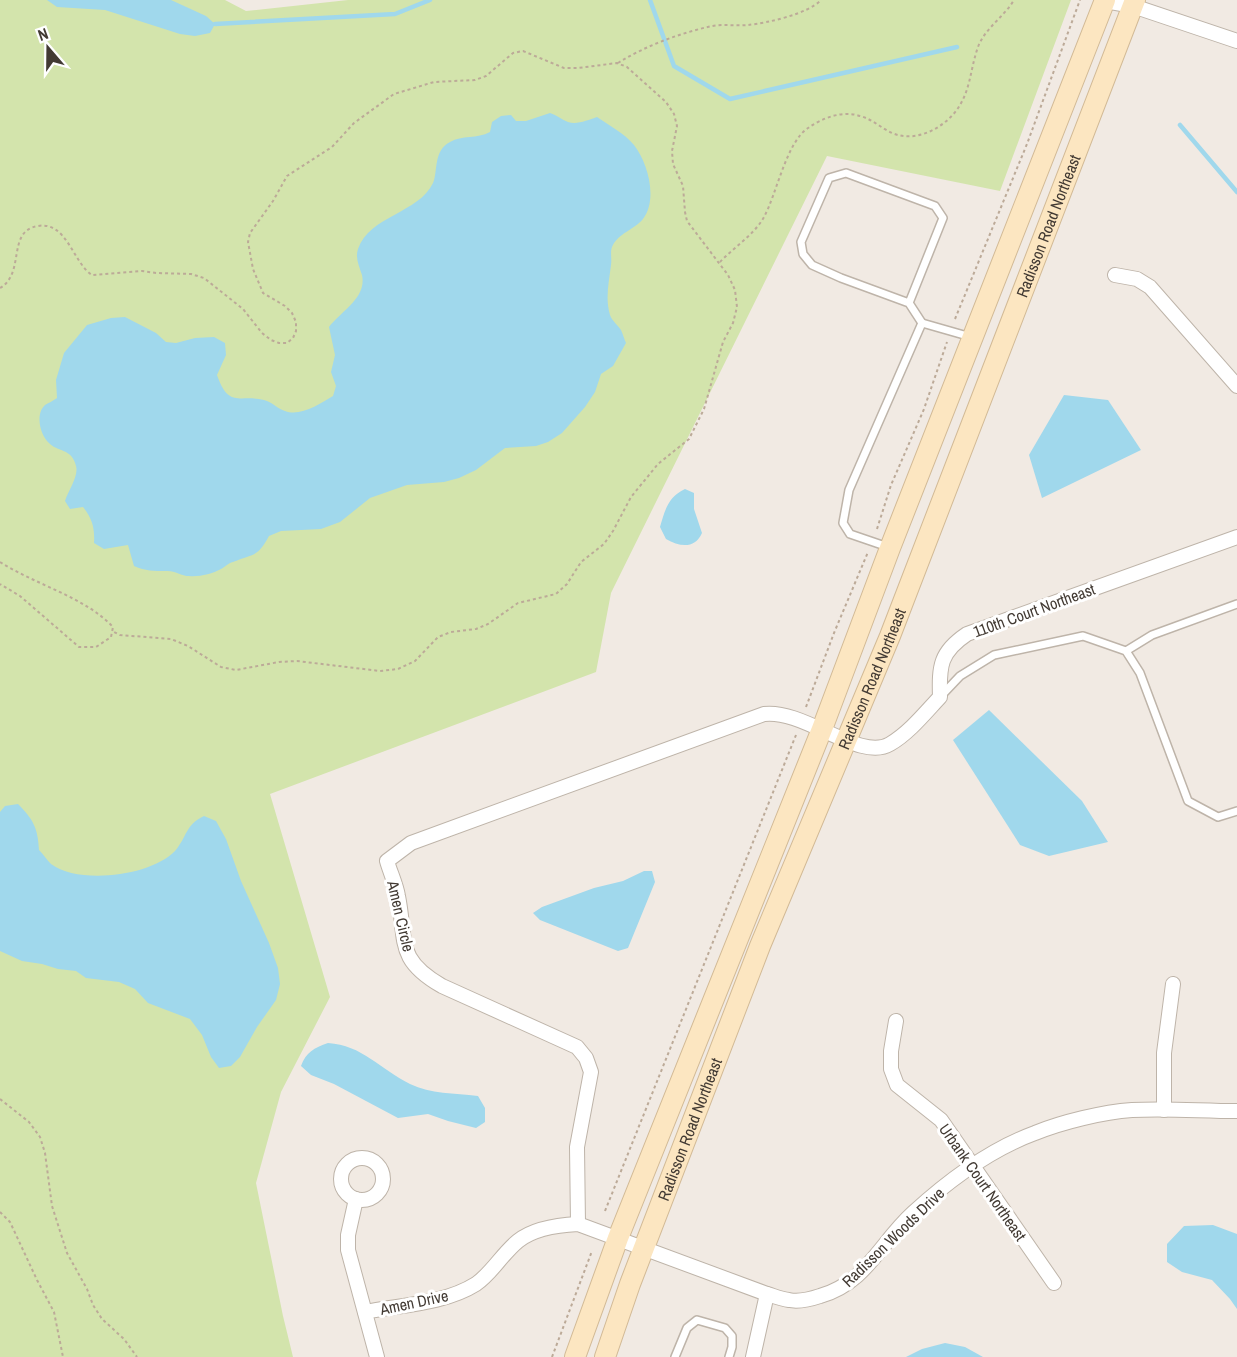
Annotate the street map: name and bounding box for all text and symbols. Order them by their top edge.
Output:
north arrow [18,18,78,78]
text: N [35,22,51,46]
street label: Radisson Road Northeast [1011,151,1086,300]
street label: 110th Court Northeast [970,578,1098,642]
street label: Radisson Road Northeast [833,605,911,753]
street label: Amen Circle [382,877,420,954]
street label: Radisson Road Northeast [652,1054,727,1204]
street label: Urbank Court Northeast [934,1119,1032,1245]
street label: Radisson Woods Drive [837,1182,949,1292]
street label: Amen Drive [377,1284,450,1320]

